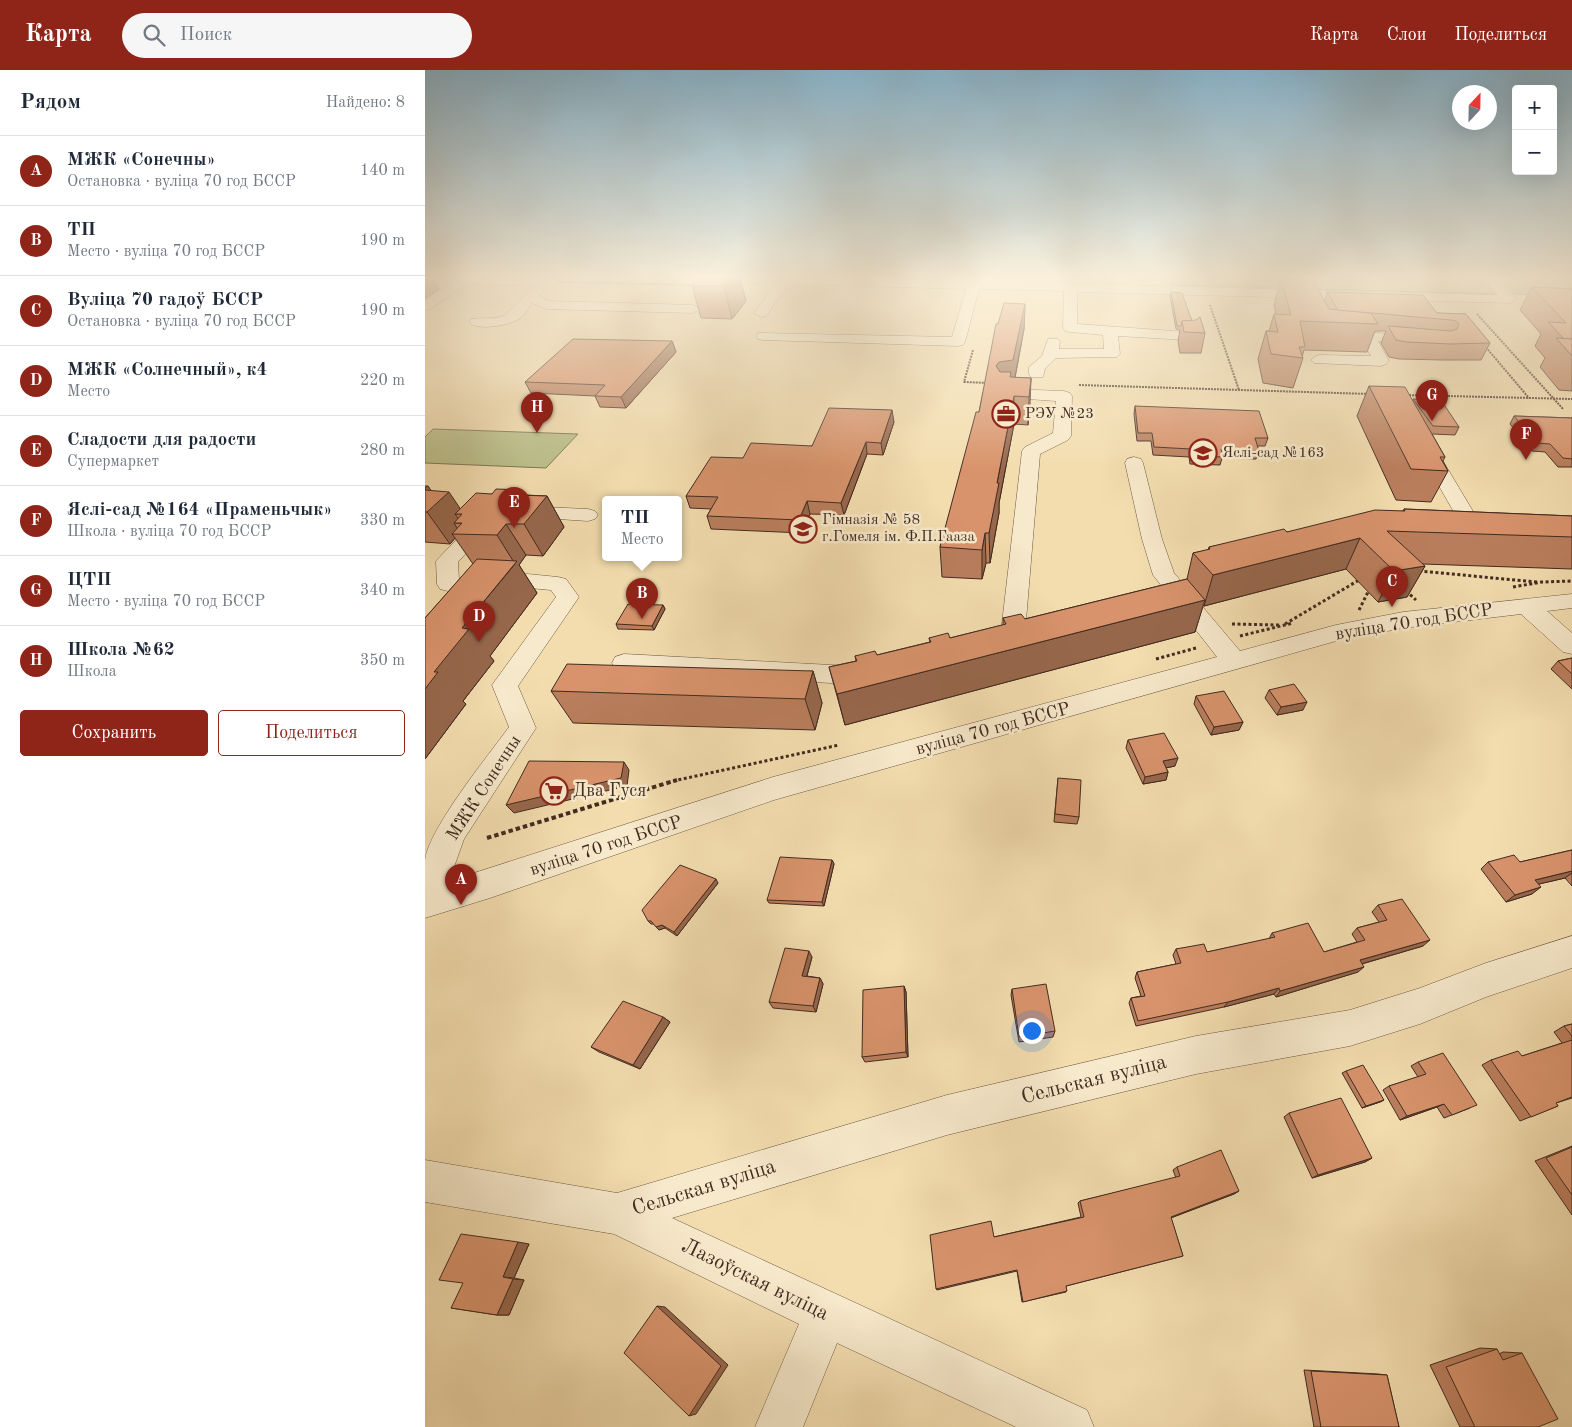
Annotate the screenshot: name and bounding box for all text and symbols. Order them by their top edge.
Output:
search box [122,13,472,58]
icon: search [140,21,168,49]
text: Карта [25,23,92,47]
text: Поиск [180,26,232,45]
text: Карта [1310,26,1359,44]
text: Слои [1387,26,1426,44]
text: Поделиться [1454,26,1547,44]
north arrow [1452,85,1497,130]
map controls [1512,85,1557,175]
button: + [1512,85,1557,130]
text: Рядом [20,92,81,113]
text: Найдено: 8 [326,95,405,111]
button: − [1512,130,1557,175]
text: МЖК «Сонечны» [67,151,216,170]
text: A [30,163,42,179]
text: 140 m [360,163,405,179]
text: Остановка · вуліца 70 год БССР [67,174,296,190]
text: ТП [67,221,96,240]
text: B [30,233,42,249]
text: 190 m [360,233,405,249]
text: Место · вуліца 70 год БССР [67,244,265,260]
text: Вуліца 70 гадоў БССР [67,291,263,310]
text: C [31,303,41,319]
text: 190 m [360,303,405,319]
text: Остановка · вуліца 70 год БССР [67,314,296,330]
text: МЖК «Солнечный», к4 [67,361,268,380]
text: D [30,373,42,389]
text: 220 m [360,373,405,389]
pin: G [1416,380,1448,421]
text: Место [67,384,110,400]
pin: H [521,392,553,433]
office icon: РЭУ №23 [991,399,1021,429]
place label: РЭУ №23 [1025,407,1094,422]
pin: F [1510,419,1542,460]
text: Сладости для радости [67,431,256,450]
school or university icon: Яслі-сад №163 [1188,438,1218,468]
text: E [30,443,42,459]
text: 280 m [360,443,405,459]
place label: Яслі-сад №163 [1222,446,1325,461]
text: Супермаркет [67,454,159,470]
pin: E [498,487,530,528]
popup [602,496,682,561]
text: Яслі-сад №164 «Праменьчык» [67,501,332,520]
text: ТП [620,509,649,528]
text: F [31,513,41,529]
text: 330 m [360,513,405,529]
place label: Гімназія № 58 г.Гомеля ім. Ф.П.Гааза [822,513,975,545]
school or university icon: Гімназія № 58 г.Гомеля ім. Ф.П.Гааза [788,514,818,544]
text: Школа · вуліца 70 год БССР [67,524,271,540]
text: Место [620,532,664,548]
pin: C [1376,566,1408,607]
text: ЦТП [67,571,112,590]
pin: B [626,578,658,619]
text: G [30,583,42,599]
text: 340 m [360,583,405,599]
text: Место · вуліца 70 год БССР [67,594,265,610]
pin: D [463,601,495,642]
street label: вуліца 70 год БССР [1334,601,1494,643]
text: Школа №62 [67,641,175,660]
text: H [29,653,43,669]
text: 350 m [360,653,405,669]
text: Школа [67,664,117,680]
street label: вуліца 70 год БССР [914,700,1072,758]
button: Сохранить [20,710,208,756]
button: Поделиться [218,710,405,756]
street label: МЖК Сонечны [443,732,525,844]
supermarket icon: Два Гуся [539,776,569,806]
place label: Два Гуся [573,782,646,800]
street label: вуліца 70 год БССР [528,813,684,879]
pin: A [445,864,477,905]
your location [1019,1018,1045,1044]
street label: Сельская вуліца [1019,1052,1169,1108]
street label: Сельская вуліца [630,1156,778,1220]
street label: Лазоўская вуліца [678,1235,832,1325]

